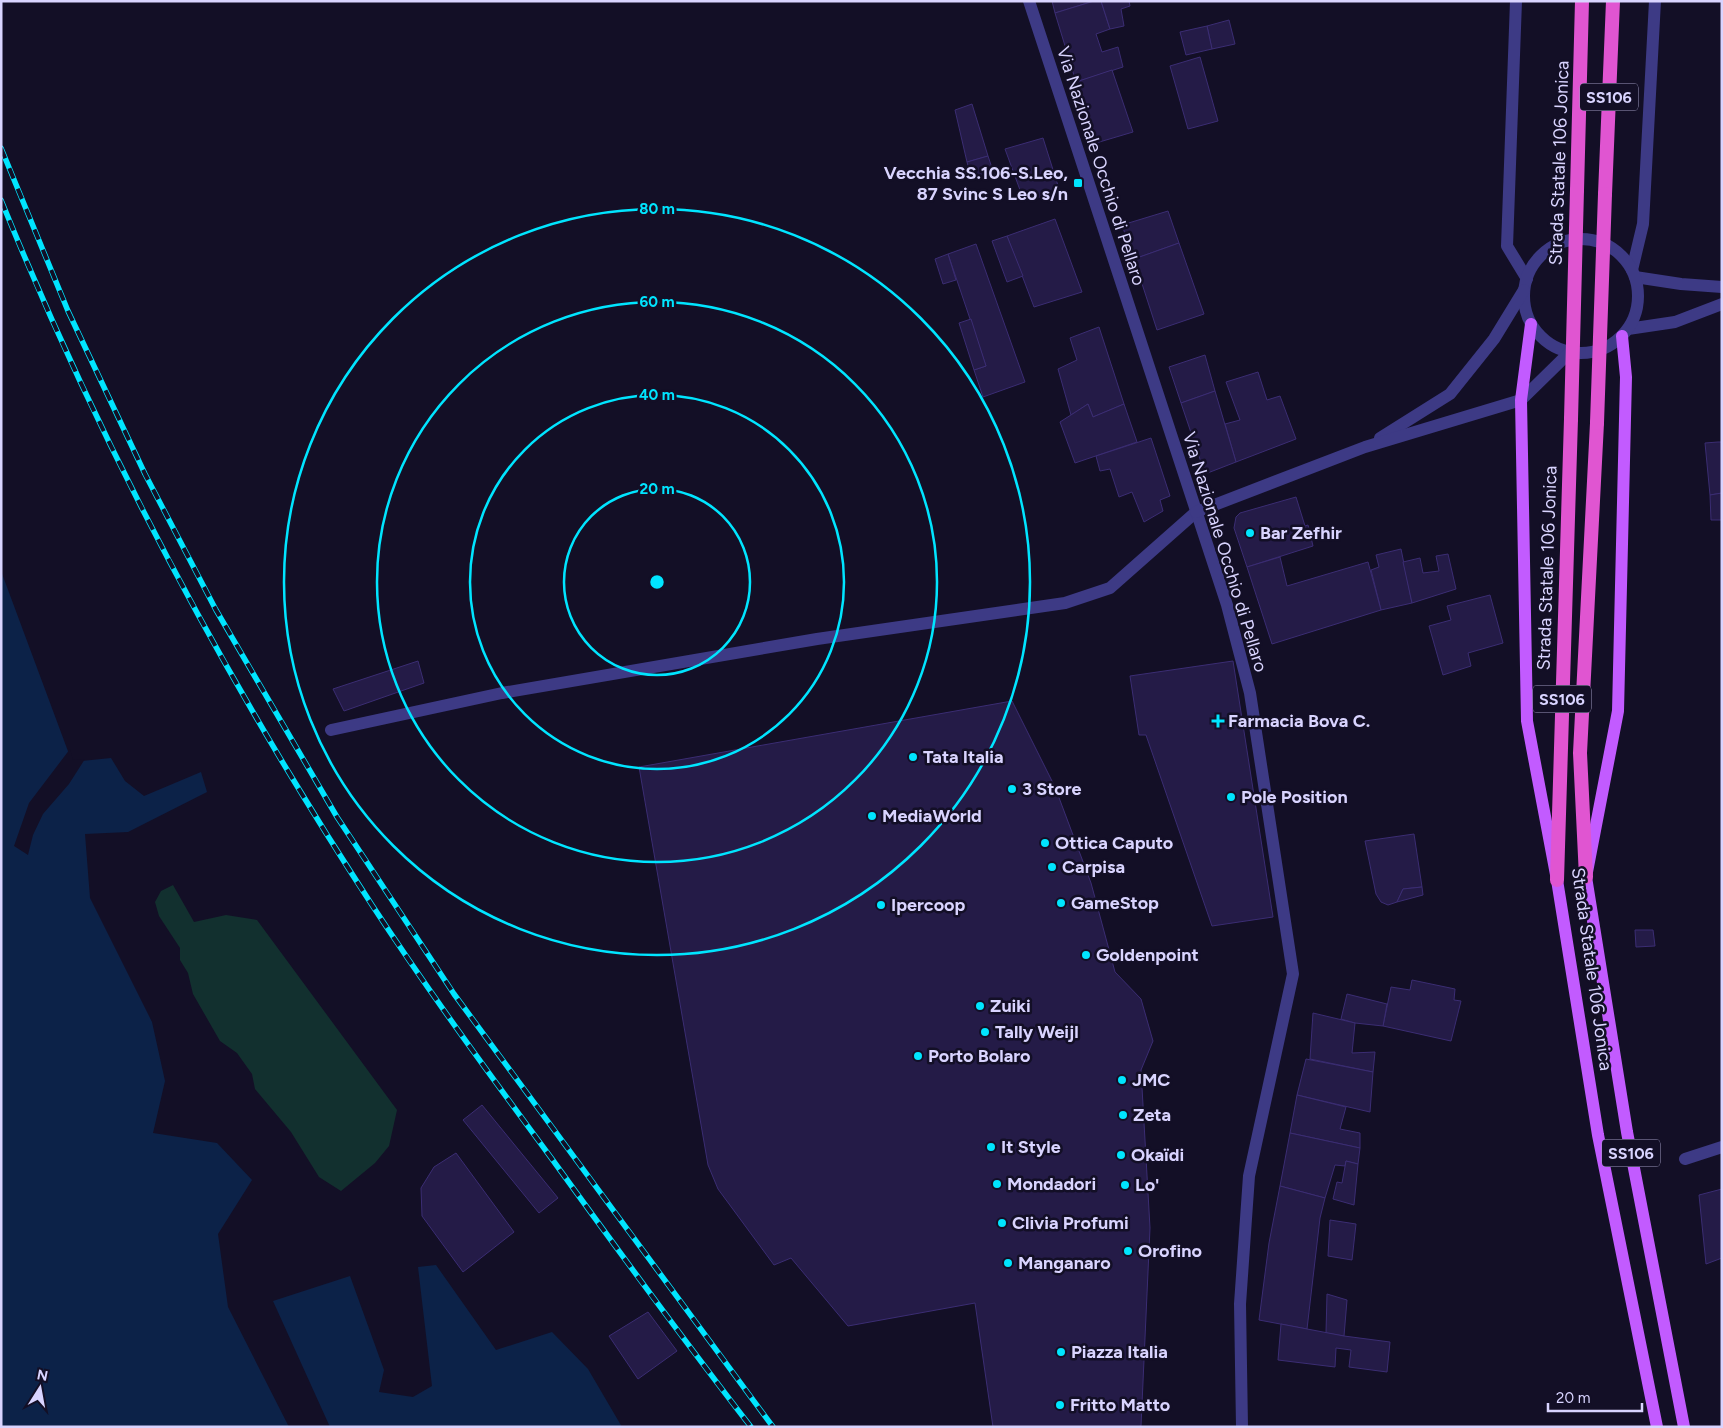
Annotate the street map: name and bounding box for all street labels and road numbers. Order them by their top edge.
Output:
street label: Via Nazionale Occhio di Pellaro [1052,44,1150,288]
street label: Strada Statale 106 Jonica [1544,60,1574,266]
road number: SS106 [1580,84,1638,110]
street label: Via Nazionale Occhio di Pellaro [1178,429,1272,675]
street label: Strada Statale 106 Jonica [1532,465,1562,671]
road number: SS106 [1533,686,1591,712]
street label: Strada Statale 106 Jonica [1567,866,1617,1072]
road number: SS106 [1602,1140,1660,1166]

